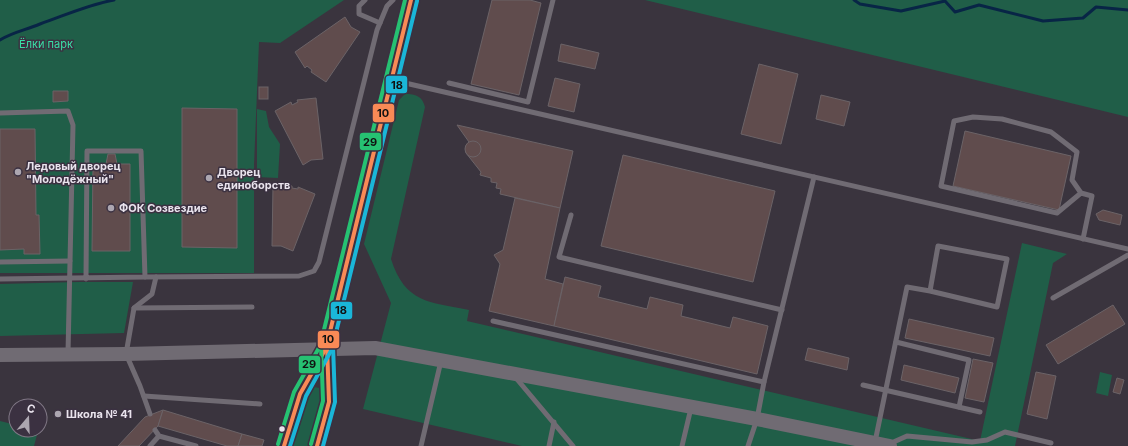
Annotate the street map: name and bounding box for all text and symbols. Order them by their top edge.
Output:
park label: Ёлки парк [19,37,73,51]
line badge: 18 [385,75,408,94]
text: 18 [391,78,403,92]
line badge: 10 [372,103,395,123]
text: 10 [377,106,389,120]
line badge: 29 [359,132,382,151]
text: 29 [363,135,377,149]
place label: Ледовый дворец "Молодёжный" [26,159,121,186]
place label: Дворец единоборств [217,165,290,192]
marker: Ледовый дворец "Молодёжный" [13,167,23,177]
marker: Дворец единоборств [204,173,214,183]
place label: ФОК Созвездие [119,201,208,215]
marker: ФОК Созвездие [106,203,116,213]
line badge: 18 [330,301,353,320]
text: 18 [335,303,347,317]
line badge: 10 [317,330,340,349]
text: 10 [322,332,334,346]
line badge: 29 [298,355,321,374]
text: 29 [302,357,316,371]
north arrow [8,398,48,438]
text: С [25,401,37,416]
place label: Школа № 41 [66,407,132,421]
marker: Школа № 41 [53,409,63,419]
unlabelled marker [277,424,287,434]

